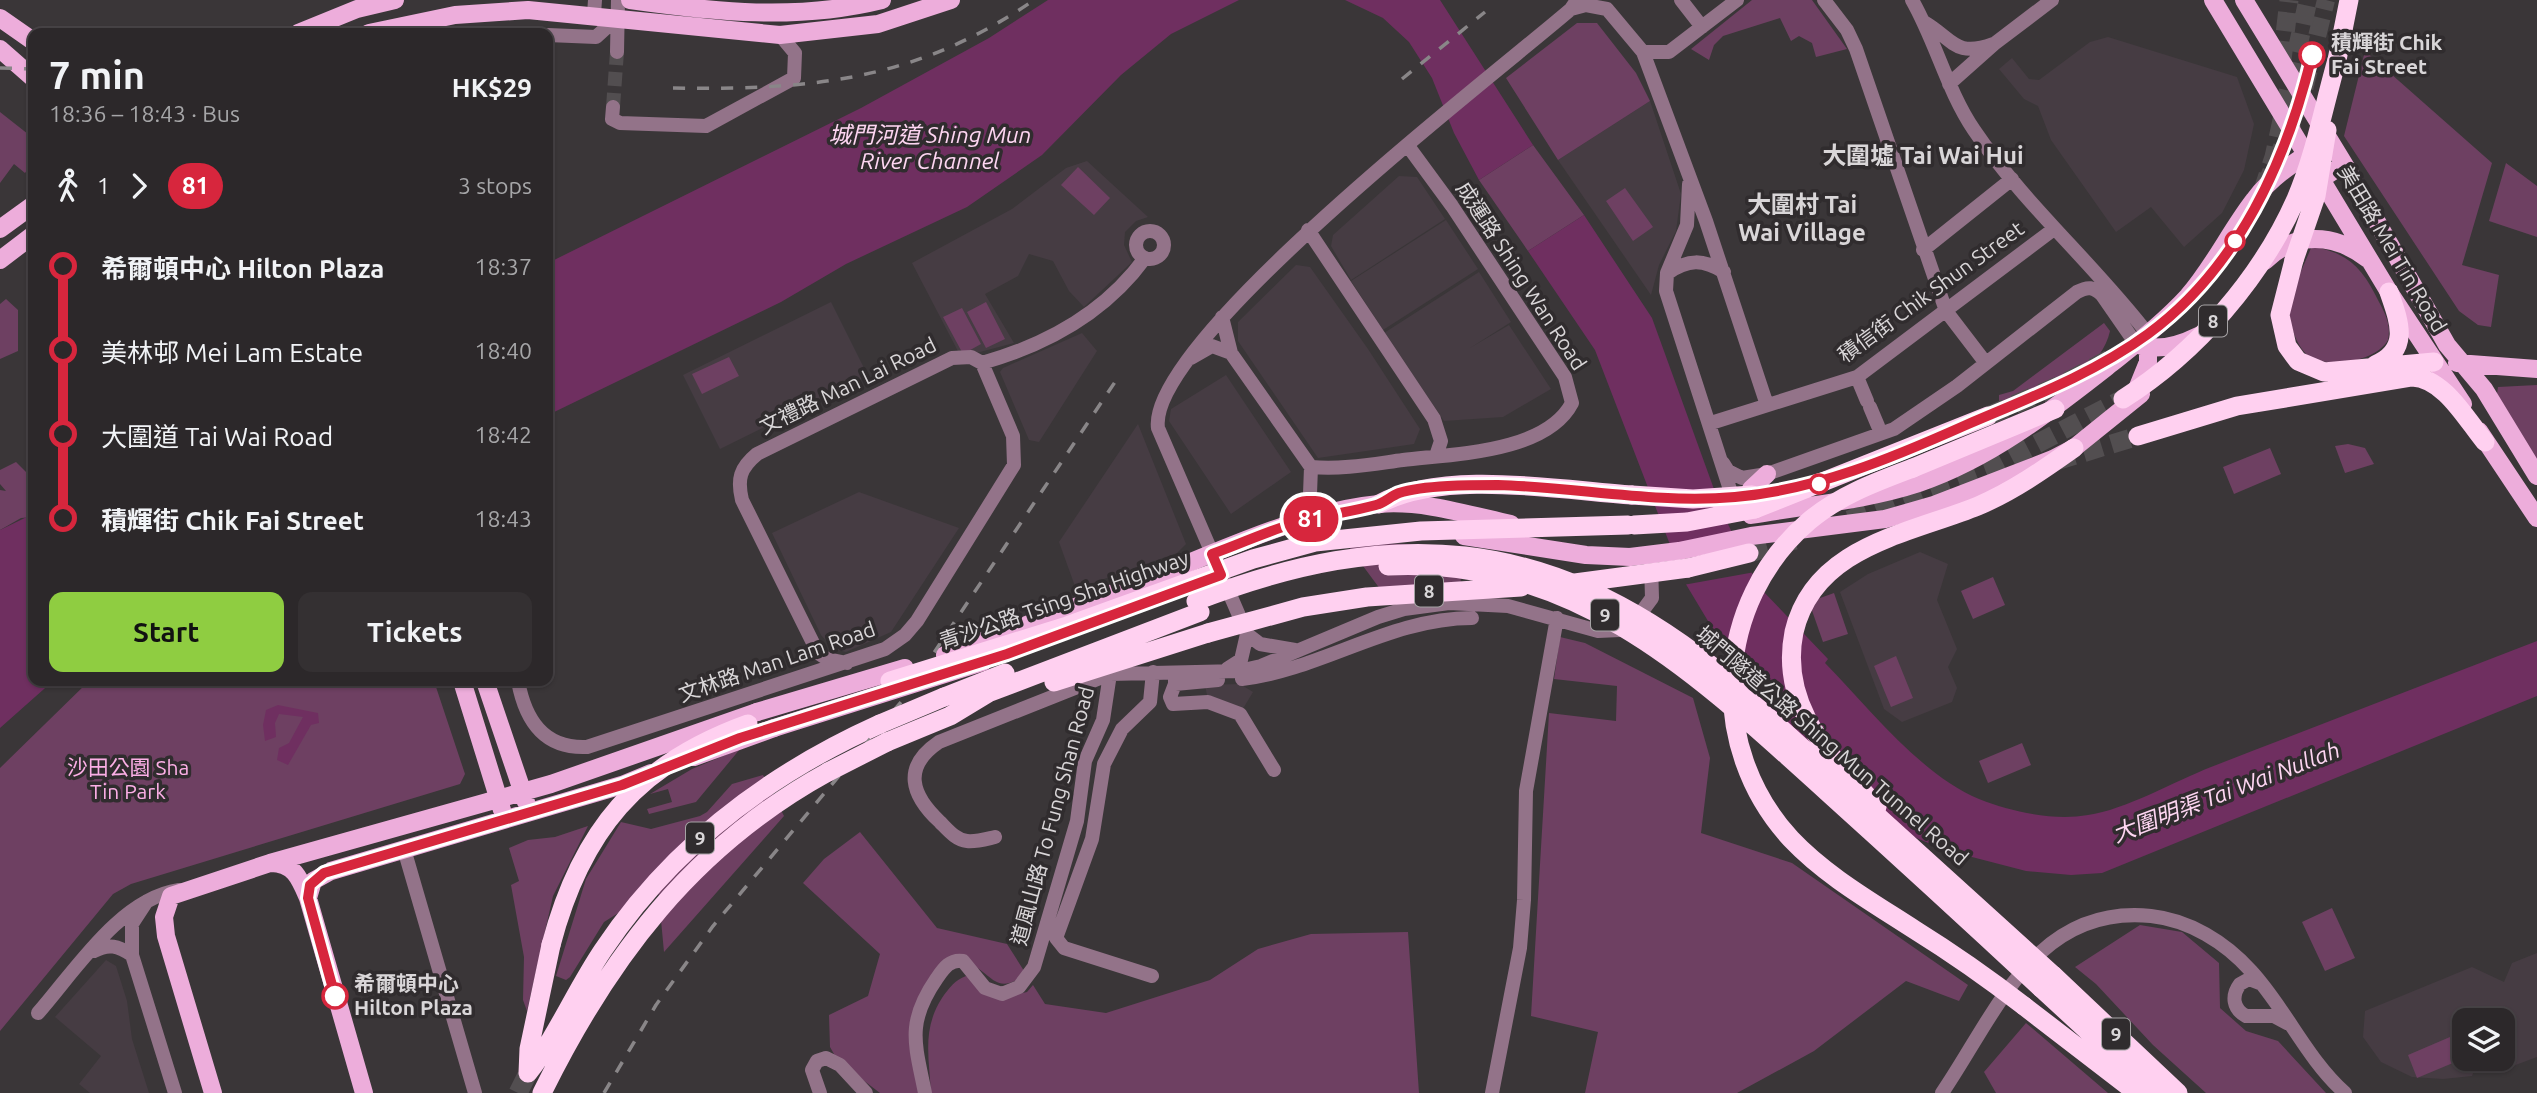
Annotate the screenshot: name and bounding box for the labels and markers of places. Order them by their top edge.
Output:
place label: 積輝街 Chik Fai Street [2331,30,2443,78]
marker: 積輝街 Chik Fai Street [2299,42,2325,68]
unlabelled marker [2225,231,2245,251]
unlabelled marker [1809,474,1829,494]
place label: 希爾頓中心 Hilton Plaza [354,971,473,1019]
marker: 希爾頓中心 Hilton Plaza [322,983,348,1009]

